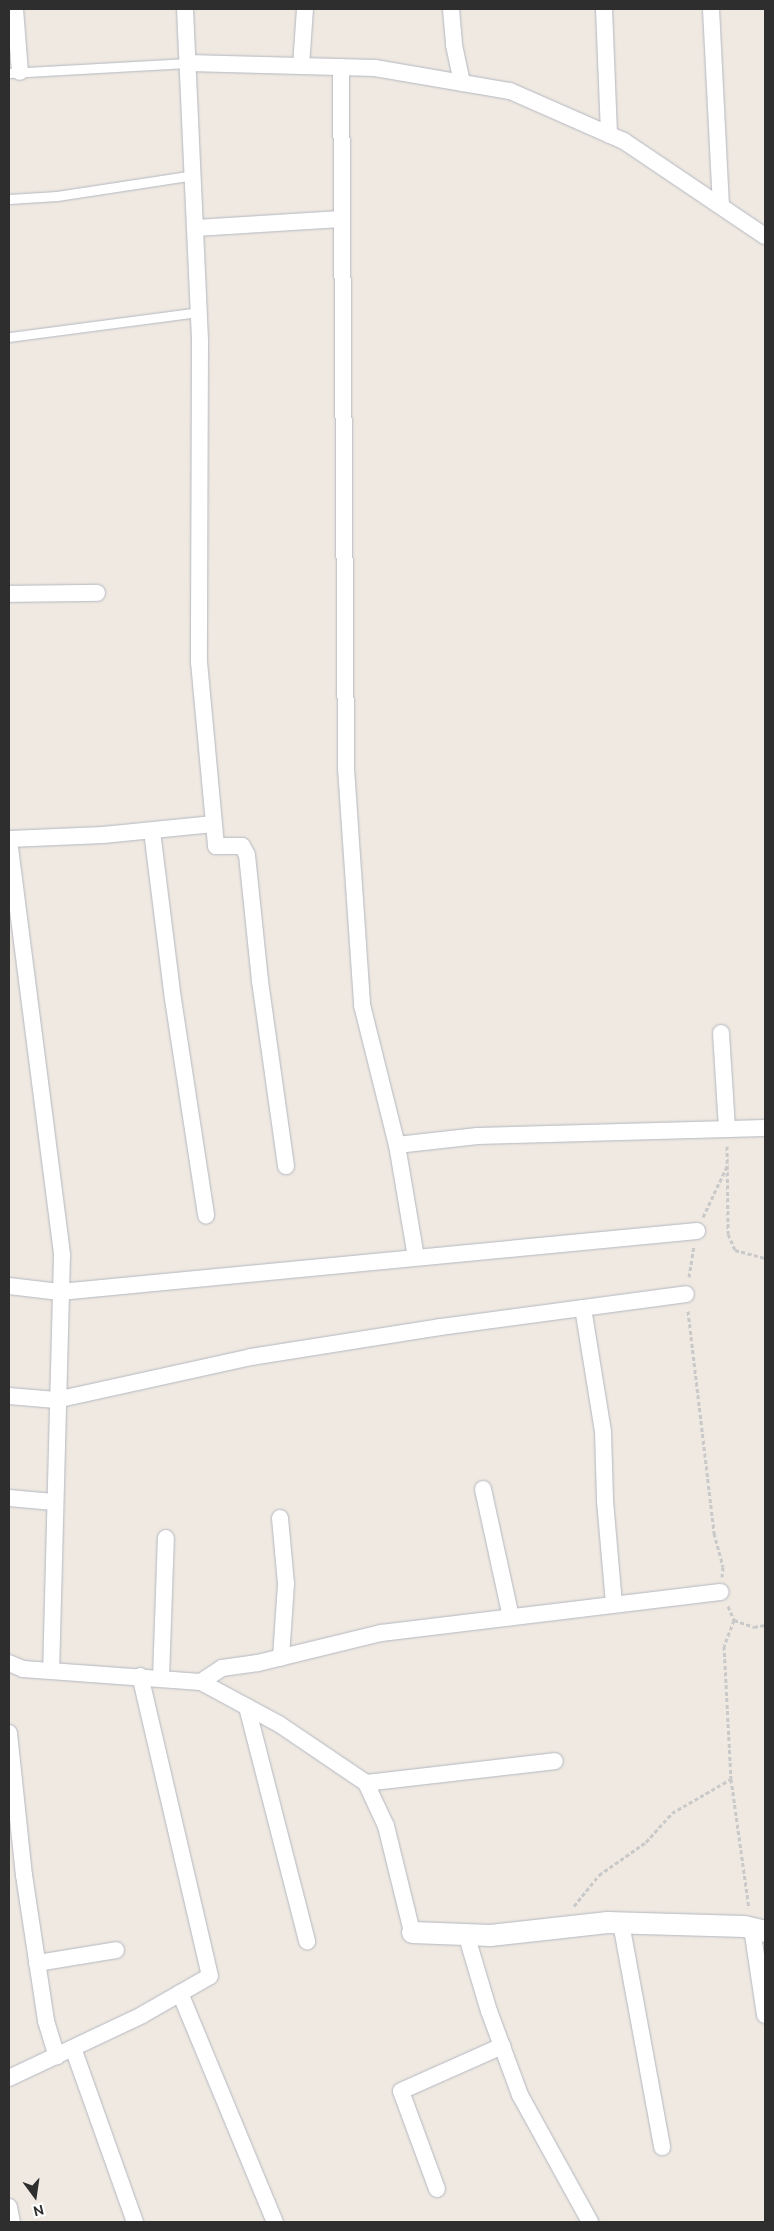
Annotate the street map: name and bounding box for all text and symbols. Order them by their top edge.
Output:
north arrow [10,2171,60,2221]
text: N [32,2202,46,2220]

